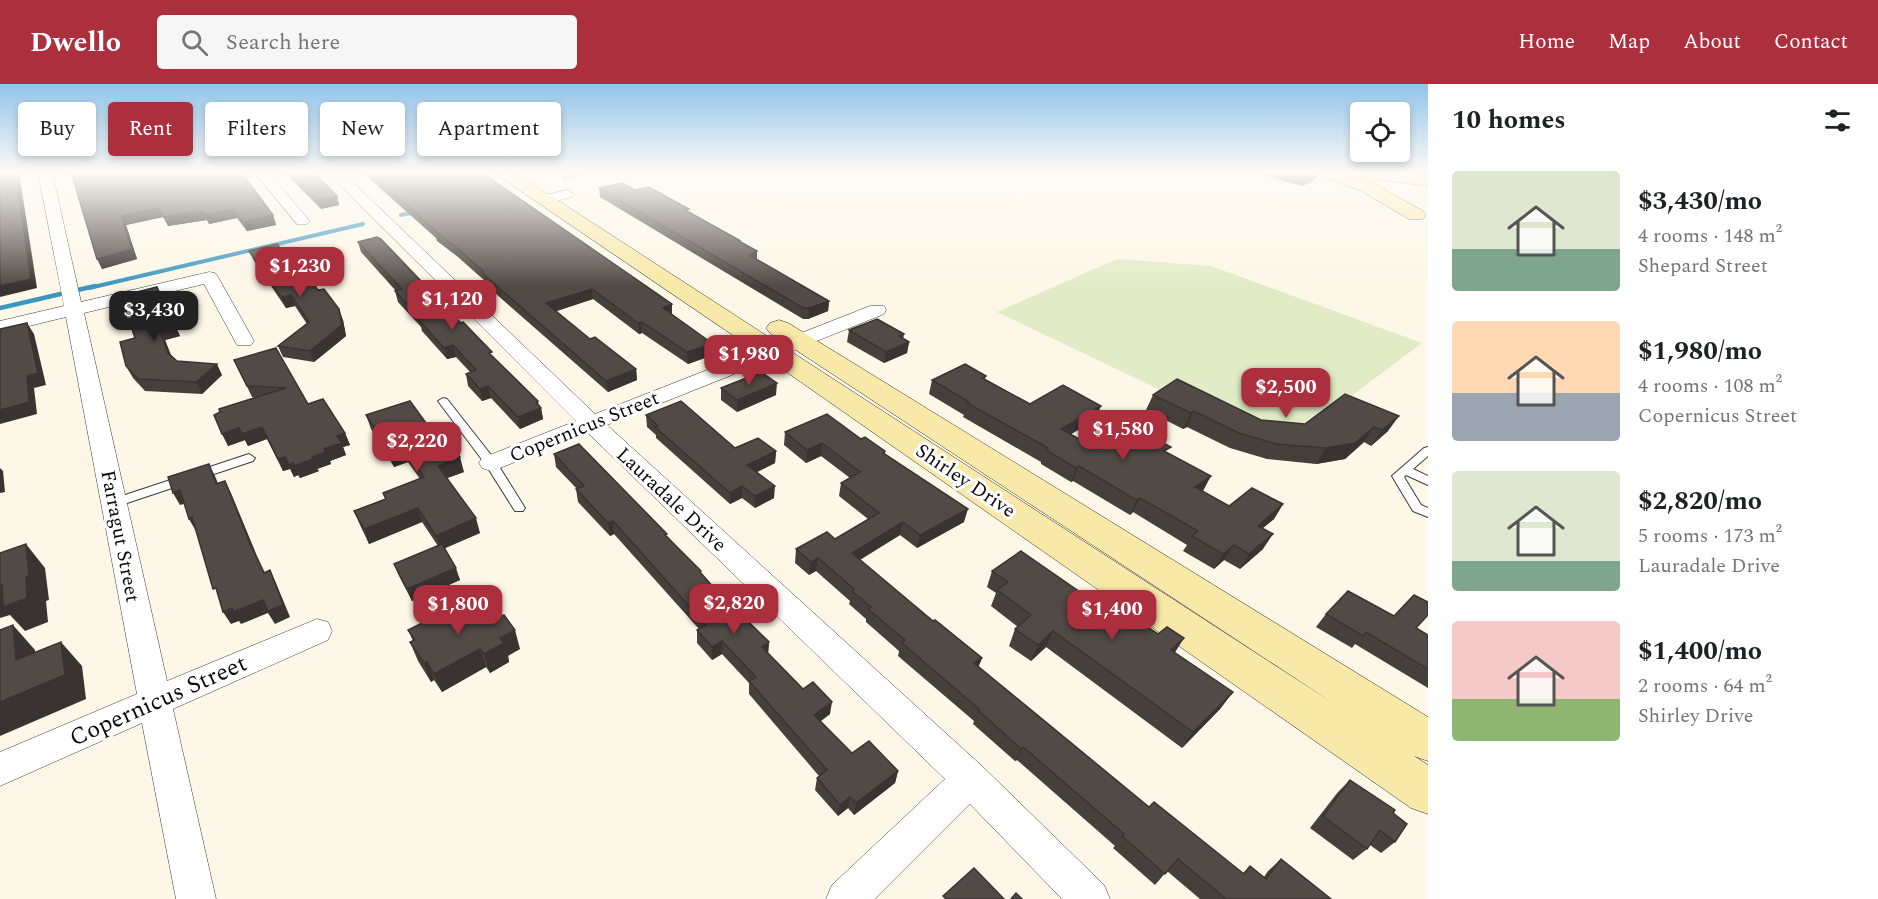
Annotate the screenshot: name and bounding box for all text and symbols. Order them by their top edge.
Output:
search box [157,15,577,69]
text: Dwello [30,21,121,64]
icon: search [178,26,211,59]
text: Search here [226,26,340,59]
text: Home [1518,26,1575,58]
text: Map [1608,26,1650,58]
text: About [1683,26,1741,58]
text: Contact [1774,26,1848,58]
text: 10 homes [1452,100,1566,140]
chip: Buy [18,102,96,156]
chip: Rent [108,102,193,156]
chip: Filters [205,102,308,156]
chip: New [320,102,405,156]
chip: Apartment [417,102,561,156]
map controls [1350,102,1410,162]
button: locate [1350,102,1410,162]
icon: filters [1821,104,1854,137]
text: $3,430/mo [1638,181,1762,221]
icon: home [1500,195,1572,267]
text: 4 rooms · 148 m² [1638,221,1782,251]
pin: $1,230 [251,247,349,298]
text: $1,230 [269,251,331,281]
text: Shepard Street [1638,251,1768,281]
pin: $1,120 [403,280,501,331]
text: $1,120 [421,284,483,314]
pin: $3,430 [105,291,203,342]
text: $3,430 [123,295,185,325]
text: $1,980/mo [1638,331,1762,371]
pin: $1,980 [700,335,798,386]
text: $1,980 [718,339,780,369]
icon: home [1500,345,1572,417]
pin: $2,500 [1237,368,1335,419]
text: 4 rooms · 108 m² [1638,371,1782,401]
text: $2,500 [1255,372,1317,402]
street label: Copernicus Street [505,383,664,471]
text: Copernicus Street [1638,401,1797,431]
pin: $1,580 [1074,410,1172,461]
text: $1,580 [1092,414,1154,444]
pin: $2,220 [368,422,466,473]
text: $2,220 [386,426,448,456]
street label: Shirley Drive [909,436,1022,526]
street label: Lauradale Drive [609,440,733,559]
street label: Farragut Street [92,467,148,605]
text: $2,820/mo [1638,481,1762,521]
icon: home [1500,495,1572,567]
text: 5 rooms · 173 m² [1638,521,1782,551]
text: Lauradale Drive [1638,551,1780,581]
pin: $2,820 [685,584,783,635]
pin: $1,800 [409,585,507,636]
text: $2,820 [703,588,765,618]
text: $1,800 [427,589,489,619]
pin: $1,400 [1063,590,1161,641]
text: $1,400 [1081,594,1143,624]
text: $1,400/mo [1638,631,1762,671]
icon: home [1500,645,1572,717]
street label: Copernicus Street [64,646,253,756]
text: 2 rooms · 64 m² [1638,671,1772,701]
text: Shirley Drive [1638,701,1754,731]

